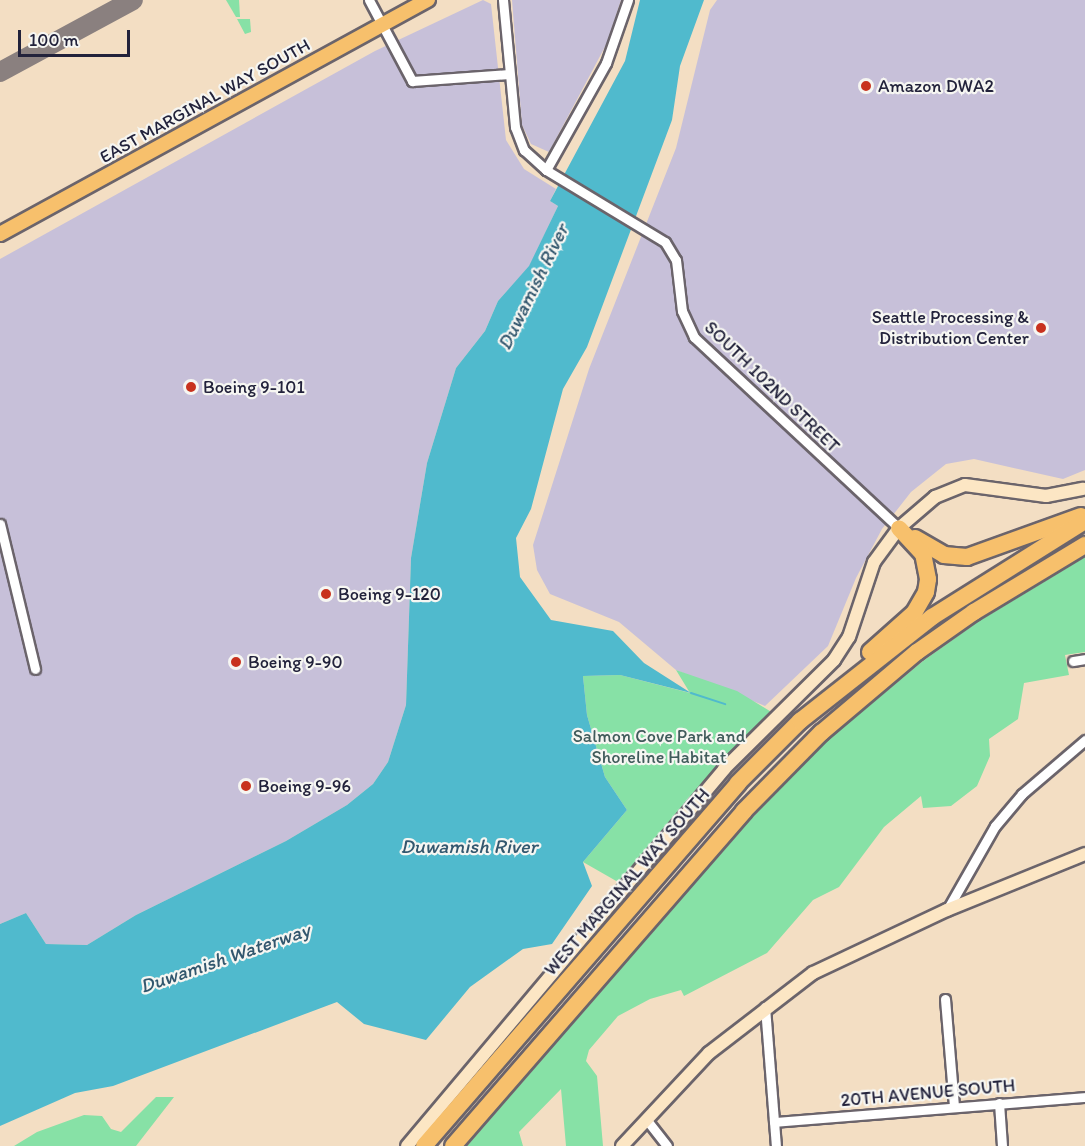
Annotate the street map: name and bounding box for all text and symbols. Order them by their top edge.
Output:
scale bar [21,18,134,56]
text: 100 m [29,29,79,51]
street label: EAST MARGINAL WAY SOUTH [97,35,313,167]
place label: Amazon DWA2 [878,75,994,97]
marker: Amazon DWA2 [859,79,873,93]
water label: Duwamish River [492,220,574,354]
place label: Seattle Processing & Distribution Center [872,307,1029,350]
street label: SOUTH 102ND STREET [700,317,844,457]
marker: Seattle Processing & Distribution Center [1034,321,1048,335]
place label: Boeing 9-101 [203,376,305,398]
marker: Boeing 9-101 [184,380,198,394]
place label: Boeing 9-120 [338,583,441,605]
marker: Boeing 9-120 [319,587,333,601]
place label: Boeing 9-90 [248,651,342,673]
marker: Boeing 9-90 [229,655,243,669]
park label: Salmon Cove Park and Shoreline Habitat [573,726,745,768]
place label: Boeing 9-96 [258,775,351,797]
marker: Boeing 9-96 [239,779,253,793]
street label: WEST MARGINAL WAY SOUTH [540,785,714,979]
water label: Duwamish River [401,834,537,858]
water label: Duwamish Waterway [137,918,313,998]
street label: 20TH AVENUE SOUTH [840,1075,1016,1111]

